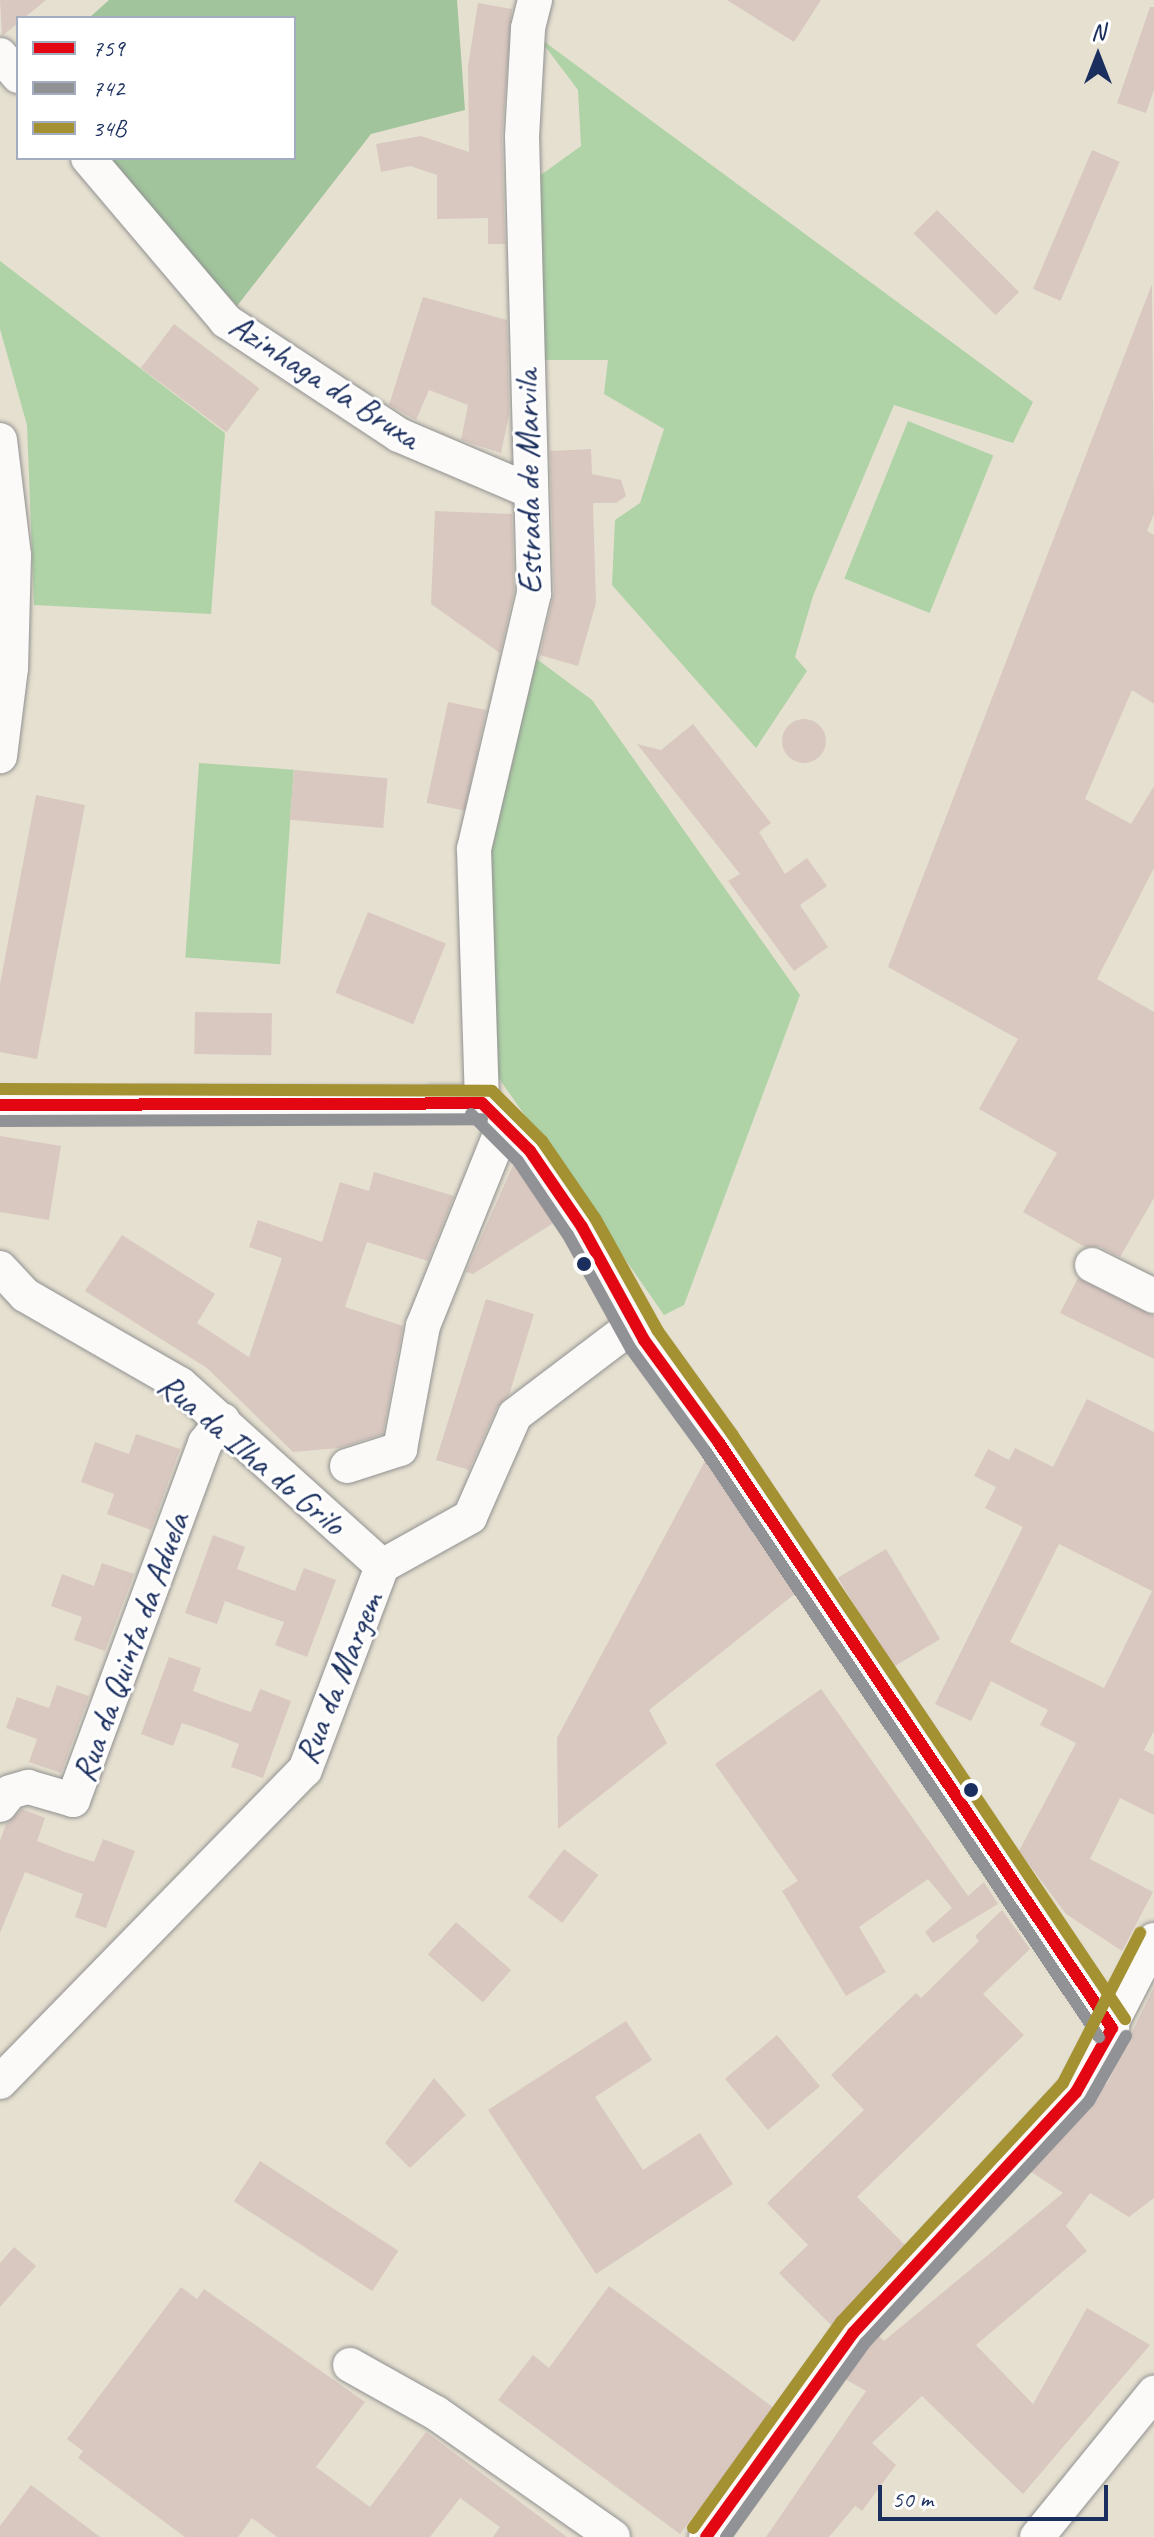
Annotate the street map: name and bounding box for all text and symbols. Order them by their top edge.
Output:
legend [16,16,296,160]
north arrow [1058,16,1138,96]
text: N [1091,18,1105,46]
text: 759 [92,33,124,63]
text: 742 [92,73,124,103]
text: 34B [92,113,126,143]
street label: Azinhaga da Bruxa [222,305,428,457]
street label: Estrada de Marvila [506,369,550,595]
unlabelled marker [576,1256,592,1272]
street label: Rua da Ilha do Grilo [150,1363,354,1545]
street label: Rua da Quinta da Aduela [62,1507,198,1787]
street label: Rua da Margem [285,1586,391,1770]
unlabelled marker [963,1782,979,1798]
scale bar [882,2469,1112,2519]
text: 50 m [892,2484,933,2514]

